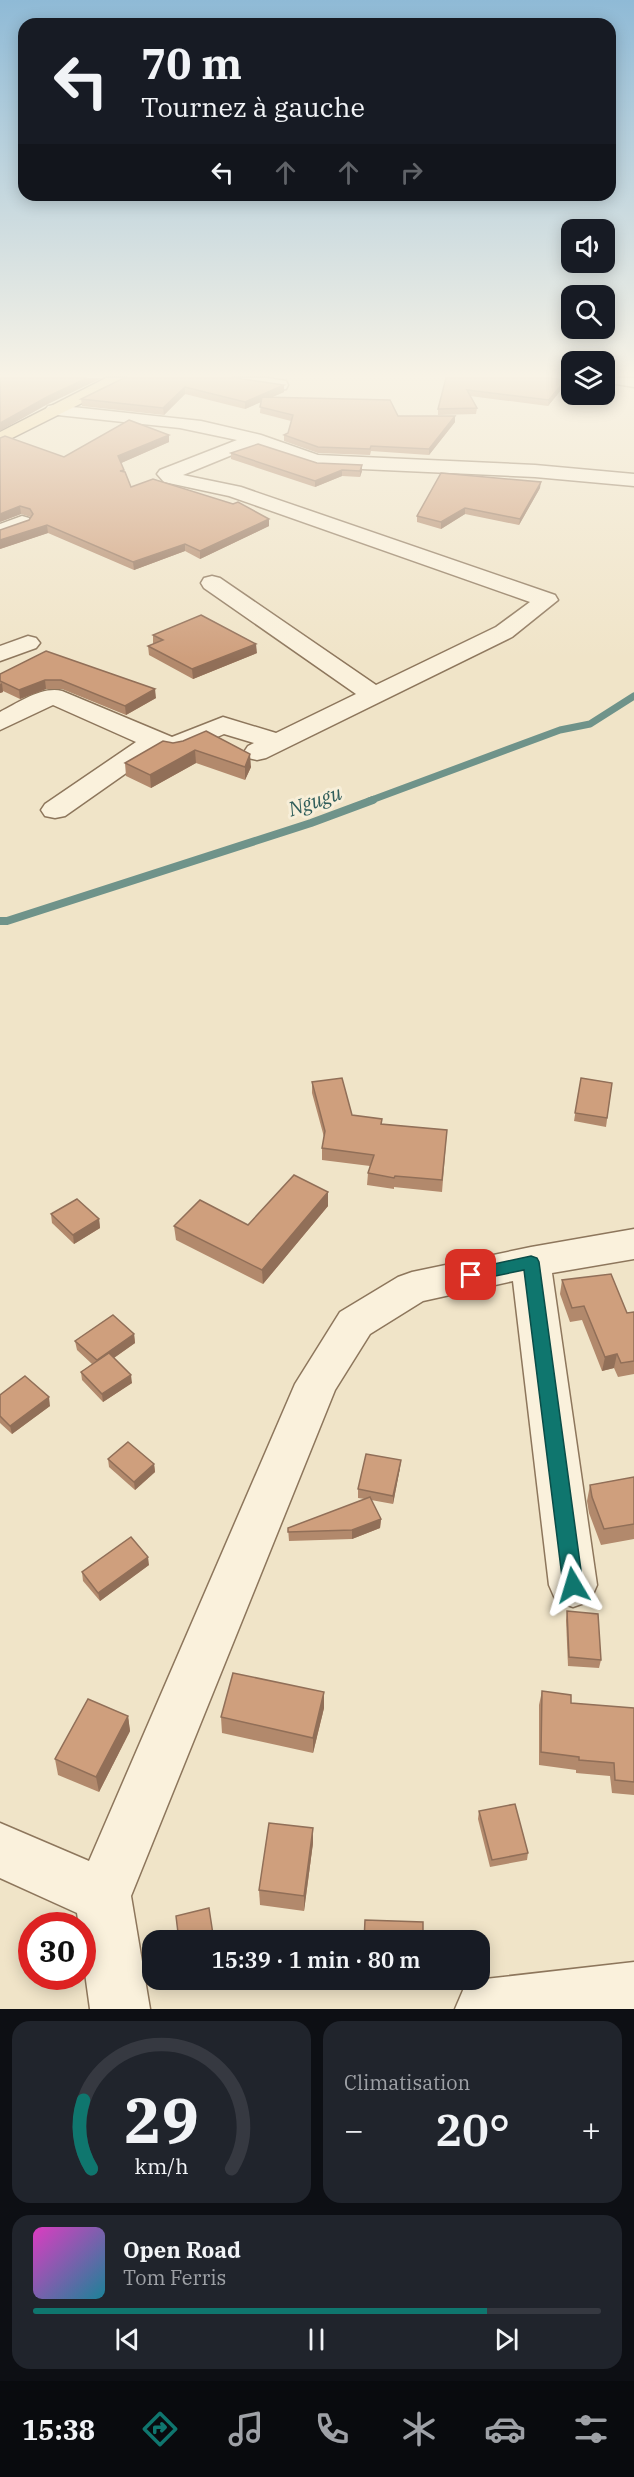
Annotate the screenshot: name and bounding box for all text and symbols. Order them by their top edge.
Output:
text: 70 m [141,36,242,91]
icon: left [42,42,120,120]
text: Tournez à gauche [141,89,365,124]
icon: left [206,156,239,189]
icon: ahead [269,156,302,189]
icon: ahead [332,156,365,189]
icon: right [395,156,428,189]
map controls [561,219,615,405]
button: sound [561,219,615,273]
button: search [561,285,615,339]
button: layers [561,351,615,405]
water label: Ngugu [284,779,346,823]
pin [445,1249,496,1300]
icon: arrive [454,1258,487,1291]
position arrow [541,1553,605,1617]
speed limit sign: 30 [18,1912,96,1990]
text: 15:39 · 1 min · 80 m [212,1945,420,1974]
text: Climatisation [344,2069,470,2096]
text: 29 [124,2079,199,2160]
text: 20° [435,2100,510,2158]
text: − [344,2108,364,2151]
text: + [581,2108,601,2151]
text: km/h [134,2152,189,2180]
text: Open Road [123,2235,241,2264]
text: Tom Ferris [123,2264,226,2291]
icon: previous [111,2323,144,2356]
icon: pause [300,2323,333,2356]
icon: next [490,2323,523,2356]
icon: directions [139,2408,181,2450]
icon: music [225,2408,267,2450]
icon: phone [311,2408,353,2450]
icon: climate [398,2408,440,2450]
icon: car [484,2408,526,2450]
icon: filters [570,2408,612,2450]
text: 15:38 [22,2412,95,2447]

